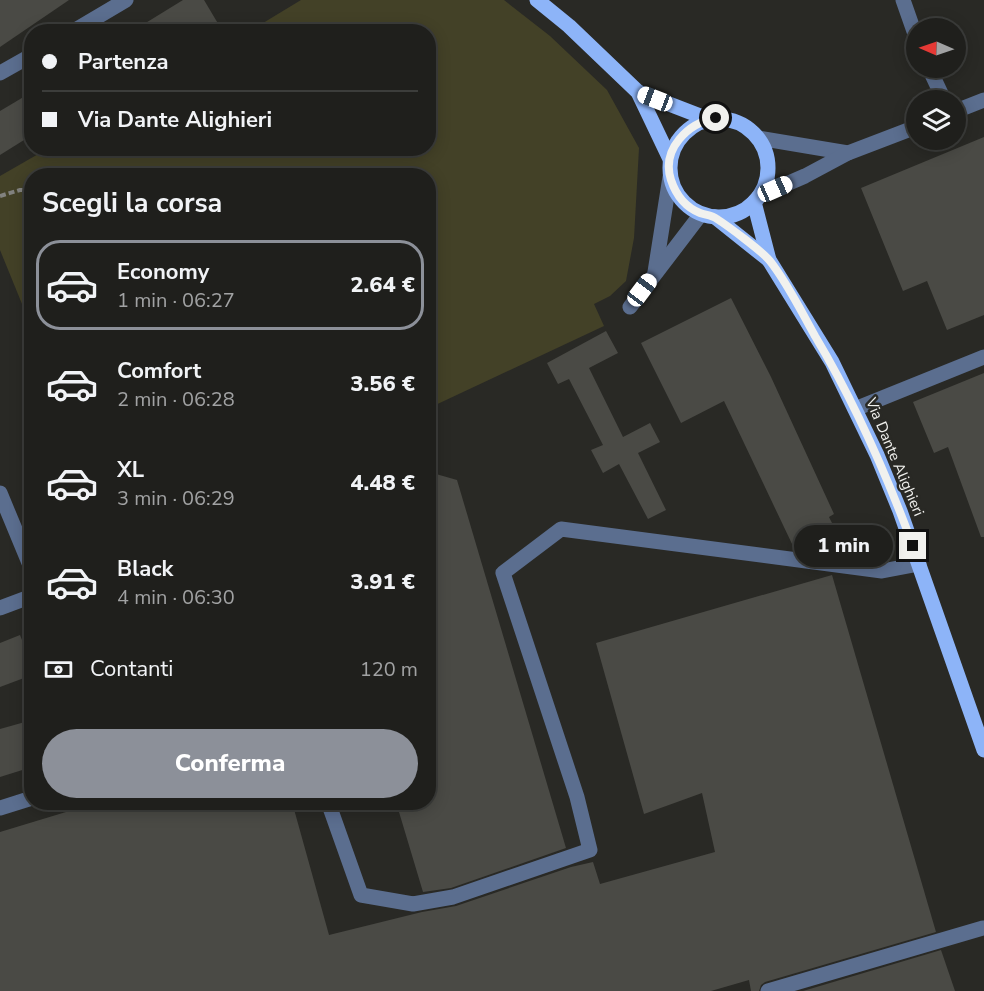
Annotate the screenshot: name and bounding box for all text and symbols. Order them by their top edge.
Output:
north arrow [906,18,966,78]
map controls [906,18,966,150]
text: Partenza [78,47,169,77]
car [635,84,675,114]
button: layers [906,90,966,150]
route start [702,104,729,131]
text: Via Dante Alighieri [78,105,272,135]
car [755,173,795,205]
text: Scegli la corsa [42,185,222,222]
text: Economy [117,257,209,287]
icon: car [45,258,99,312]
text: 2.64 € [350,270,415,300]
car [624,270,660,310]
text: 1 min · 06:27 [117,287,235,314]
text: Comfort [117,356,201,386]
icon: car [45,357,99,411]
text: 3.56 € [350,369,415,399]
text: 2 min · 06:28 [117,386,235,413]
street label: Via Dante Alighieri [861,394,929,519]
text: XL [117,455,144,485]
icon: car [45,456,99,510]
text: 4.48 € [350,468,415,498]
text: 3 min · 06:29 [117,485,235,512]
callout: 1 min [793,525,892,567]
text: 1 min [817,532,870,559]
route end [899,532,926,559]
text: Black [117,554,173,584]
icon: car [45,555,99,609]
text: 3.91 € [350,567,415,597]
text: 4 min · 06:30 [117,584,235,611]
icon: cash [42,653,75,686]
text: Contanti [90,654,173,684]
text: 120 m [360,656,418,683]
button: Conferma [42,729,418,798]

